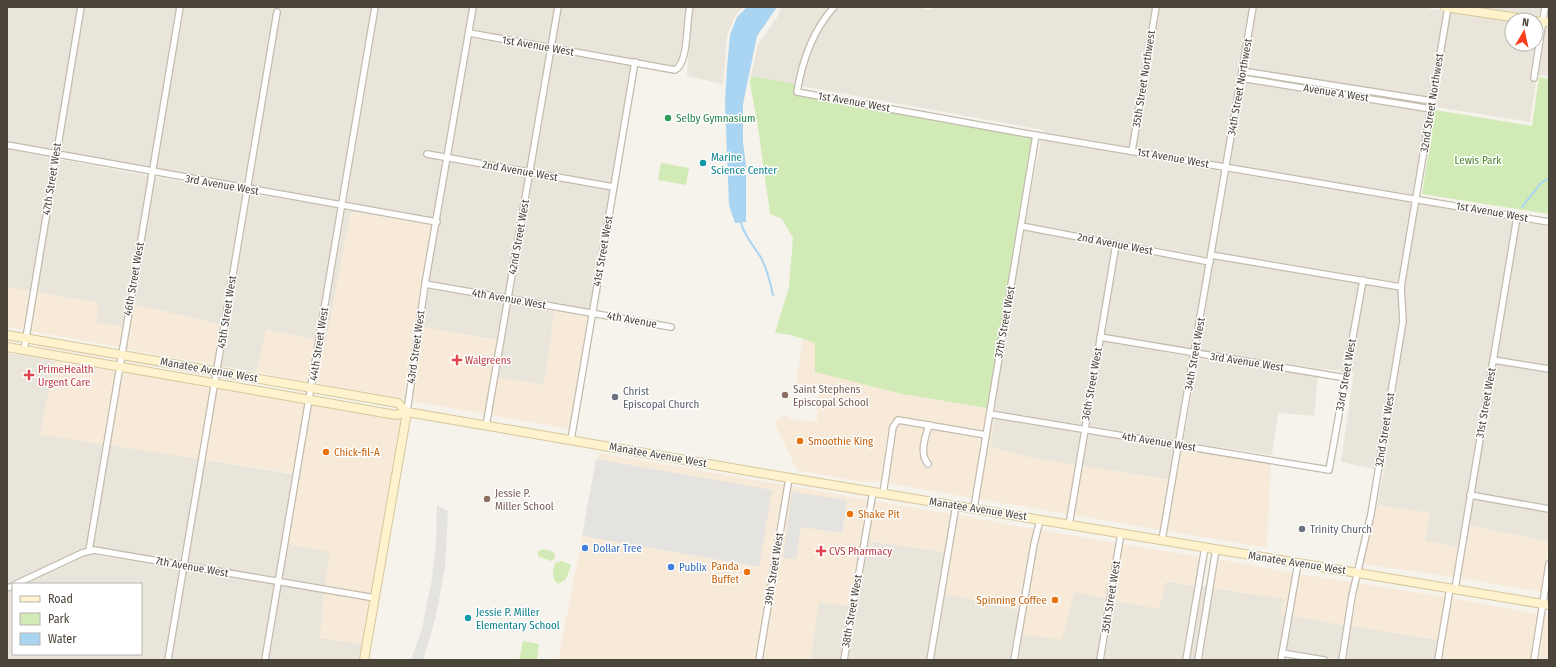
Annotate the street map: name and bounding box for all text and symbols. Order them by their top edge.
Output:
north arrow [1504,12,1544,52]
text: N [1521,16,1530,30]
street label: 35th Street Northwest [1130,29,1158,129]
street label: 1st Avenue West [501,33,575,59]
street label: 34th Street Northwest [1225,37,1255,137]
street label: 32nd Street Northwest [1418,52,1446,154]
street label: Avenue A West [1302,81,1370,105]
street label: 1st Avenue West [817,89,891,115]
place label: Selby Gymnasium [676,112,756,125]
marker: Selby Gymnasium [663,113,673,123]
street label: 47th Street West [40,142,64,216]
street label: 1st Avenue West [1136,145,1210,171]
place label: Marine Science Center [711,151,777,177]
park label: Lewis Park [1455,154,1502,167]
street label: 2nd Avenue West [481,158,559,184]
marker: Marine Science Center [698,158,708,168]
street label: 3rd Avenue West [184,172,260,198]
street label: 42nd Street West [506,198,532,275]
street label: 1st Avenue West [1455,199,1529,225]
street label: 41st Street West [590,214,616,287]
street label: 2nd Avenue West [1076,230,1154,258]
street label: 46th Street West [121,241,147,317]
street label: 45th Street West [215,274,239,349]
street label: 37th Street West [992,285,1018,359]
street label: 4th Avenue West [471,286,547,312]
street label: 44th Street West [307,306,331,382]
street label: 43rd Street West [404,309,428,384]
street label: 4th Avenue [606,309,658,331]
street label: 34th Street West [1182,316,1208,391]
street label: 33rd Street West [1333,337,1359,412]
street label: 36th Street West [1079,346,1105,422]
street label: 3rd Avenue West [1209,350,1285,374]
place label: Walgreens [465,354,511,367]
street label: Manatee Avenue West [159,355,259,385]
marker: Walgreens [452,355,462,365]
place label: PrimeHealth Urgent Care [38,363,94,389]
street label: 31st Street West [1473,366,1499,439]
marker: PrimeHealth Urgent Care [23,369,35,381]
place label: Saint Stephens Episcopal School [793,383,869,409]
place label: Christ Episcopal Church [623,385,699,411]
marker: Saint Stephens Episcopal School [780,390,790,400]
street label: 32nd Street West [1373,391,1397,468]
marker: Christ Episcopal Church [610,392,620,402]
street label: 4th Avenue West [1121,430,1197,454]
place label: Smoothie King [808,435,874,448]
marker: Smoothie King [795,436,805,446]
street label: Manatee Avenue West [608,440,708,470]
place label: Chick-fil-A [334,446,380,459]
marker: Chick-fil-A [321,447,331,457]
place label: Jessie P. Miller School [495,487,554,513]
marker: Jessie P. Miller School [482,494,492,504]
street label: Manatee Avenue West [928,495,1028,523]
place label: Shake Pit [858,508,900,521]
marker: Shake Pit [845,509,855,519]
place label: Trinity Church [1310,523,1372,536]
marker: Trinity Church [1297,524,1307,534]
street label: 39th Street West [762,531,786,606]
place label: Dollar Tree [593,542,642,555]
marker: Dollar Tree [580,543,590,553]
place label: CVS Pharmacy [829,545,892,558]
marker: CVS Pharmacy [816,546,826,556]
street label: Manatee Avenue West [1247,549,1347,577]
street label: 7th Avenue West [154,554,230,580]
street label: 35th Street West [1099,559,1123,634]
place label: Panda Buffet [711,560,739,586]
place label: Publix [679,561,707,574]
marker: Publix [666,562,676,572]
marker: Panda Buffet [742,567,752,577]
street label: 38th Street West [839,573,865,649]
legend [12,583,142,655]
text: Road [48,592,73,606]
place label: Spinning Coffee [976,594,1047,607]
marker: Spinning Coffee [1050,595,1060,605]
place label: Jessie P. Miller Elementary School [476,606,560,632]
text: Park [48,612,70,626]
marker: Jessie P. Miller Elementary School [463,613,473,623]
text: Water [48,632,77,646]

